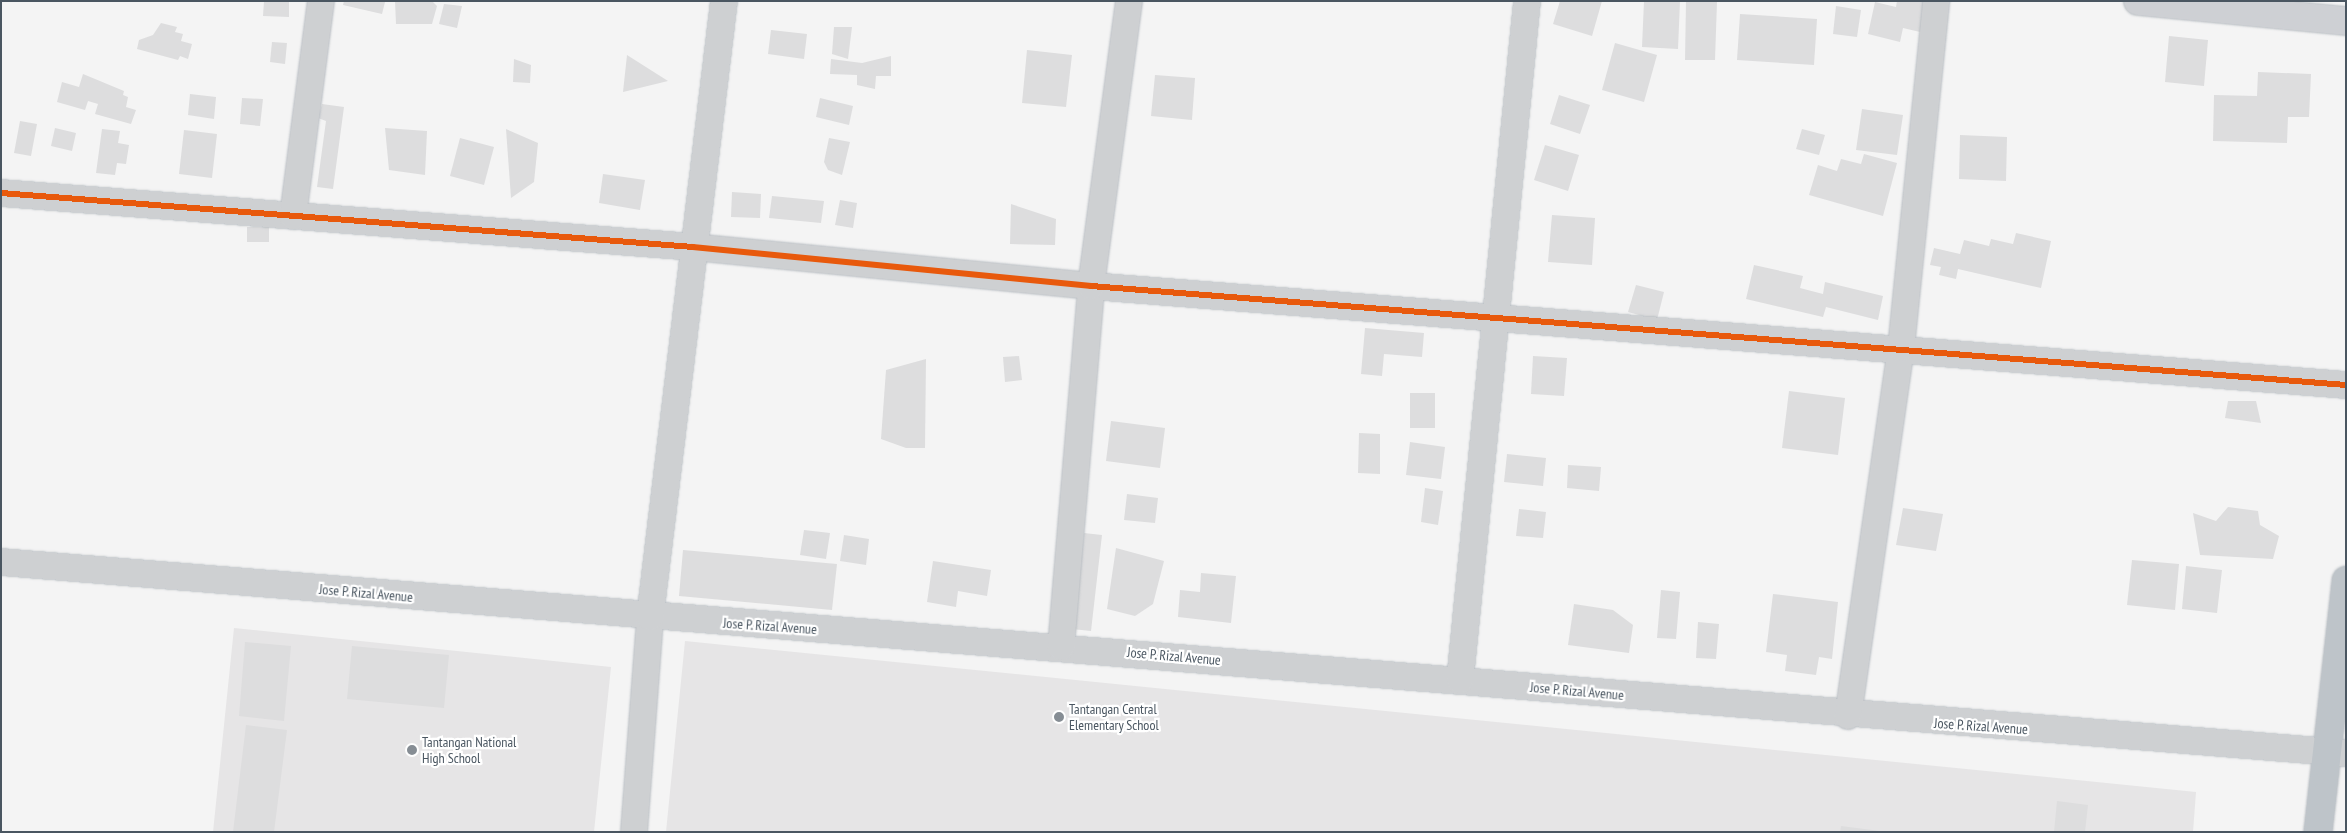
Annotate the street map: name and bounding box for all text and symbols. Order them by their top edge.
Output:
street label: Jose P. Rizal Avenue [318,580,414,606]
street label: Jose P. Rizal Avenue [722,614,818,638]
street label: Jose P. Rizal Avenue [1126,643,1222,669]
street label: Jose P. Rizal Avenue [1529,678,1625,704]
place label: Tantangan Central Elementary School [1069,701,1159,734]
marker: Tantangan Central Elementary School [1053,711,1065,723]
street label: Jose P. Rizal Avenue [1933,714,2029,738]
place label: Tantangan National High School [422,734,516,766]
marker: Tantangan National High School [406,744,418,756]

